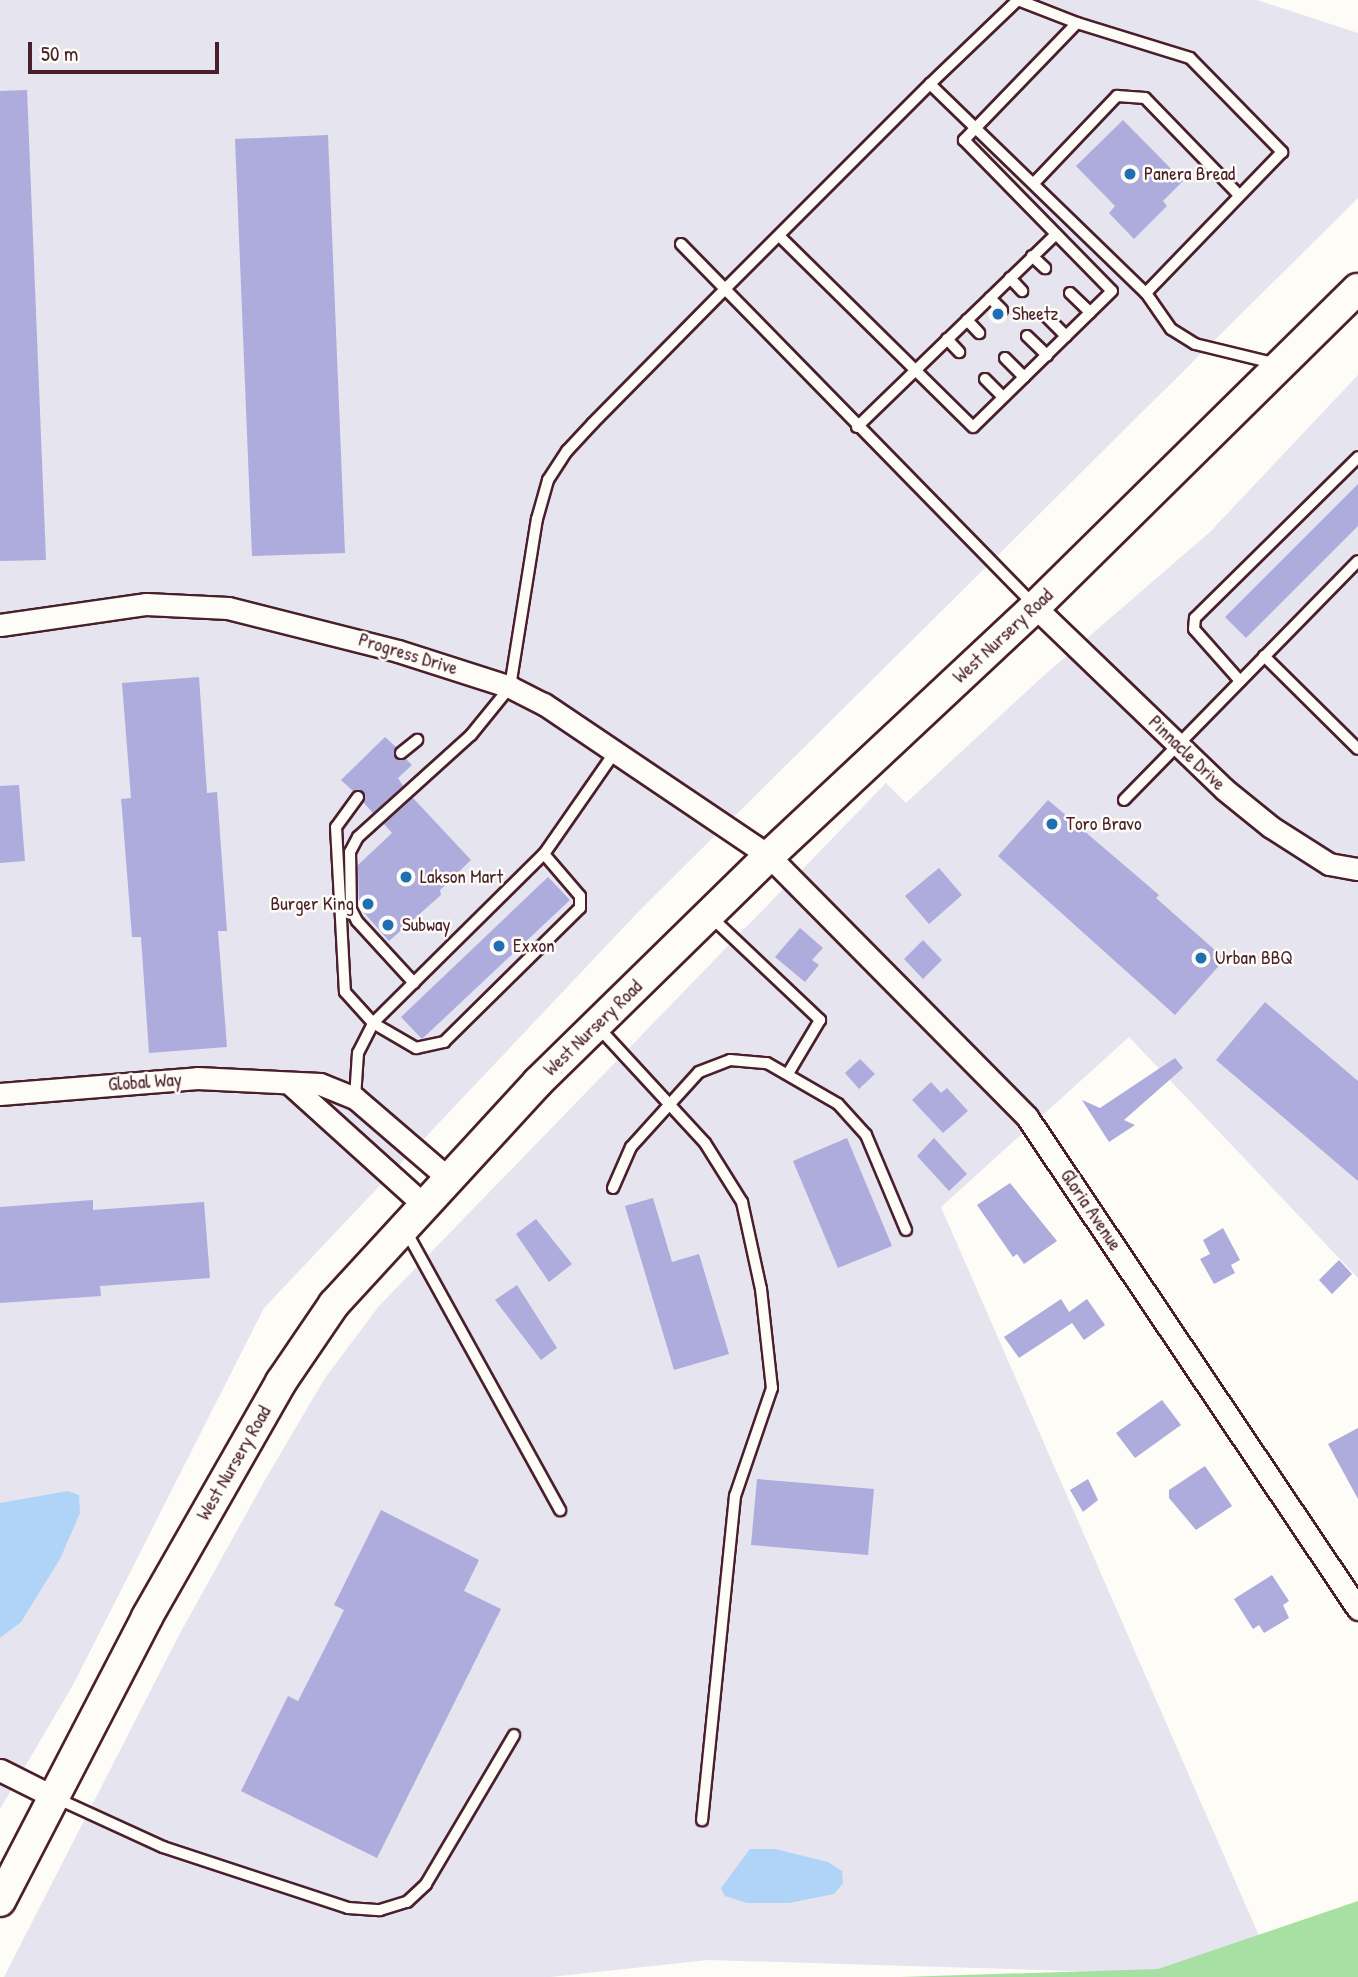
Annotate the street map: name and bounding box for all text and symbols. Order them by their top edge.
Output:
scale bar [32,28,222,72]
text: 50 m [41,39,78,68]
place label: Panera Bread [1144,163,1235,185]
marker: Panera Bread [1122,166,1138,182]
place label: Sheetz [1012,303,1058,325]
marker: Sheetz [990,306,1006,322]
street label: West Nursery Road [948,584,1058,688]
street label: Progress Drive [356,628,460,680]
street label: Pinnacle Drive [1144,711,1230,795]
place label: Toro Bravo [1066,813,1142,835]
marker: Toro Bravo [1044,816,1060,832]
place label: Lakson Mart [420,866,503,888]
marker: Lakson Mart [398,869,414,885]
place label: Burger King [271,893,354,915]
marker: Burger King [360,896,376,912]
place label: Subway [402,914,450,936]
marker: Subway [380,917,396,933]
place label: Exxon [513,935,555,957]
marker: Exxon [491,938,507,954]
place label: Urban BBQ [1215,947,1293,969]
marker: Urban BBQ [1193,950,1209,966]
street label: West Nursery Road [539,975,647,1081]
street label: Global Way [107,1068,183,1096]
street label: Gloria Avenue [1055,1165,1127,1255]
street label: West Nursery Road [192,1402,276,1524]

